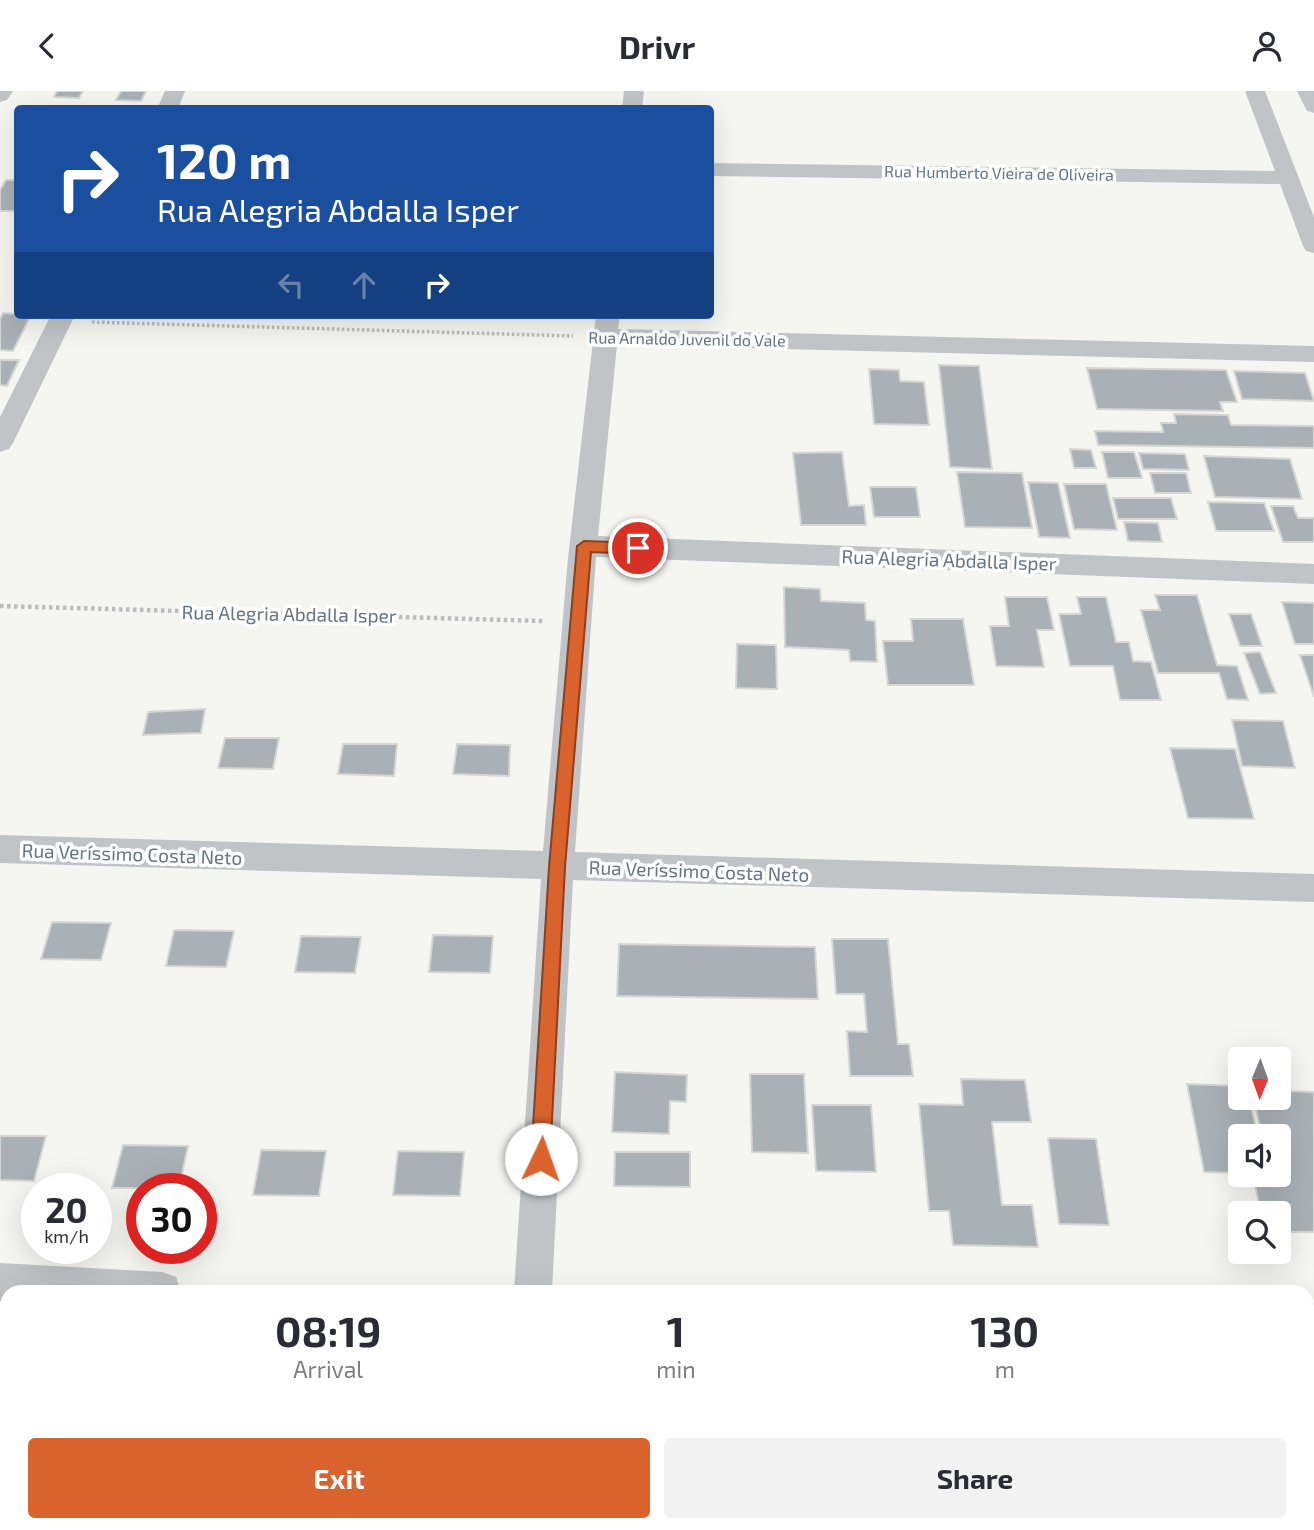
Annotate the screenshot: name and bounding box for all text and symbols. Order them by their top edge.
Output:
icon: back [28,27,66,65]
text: Drivr [619,27,695,65]
icon: person [1248,27,1286,65]
text: 120 m [157,130,291,189]
icon: right [42,133,133,224]
street label: Rua Humberto Vieira de Oliveira [884,161,1114,184]
text: Rua Alegria Abdalla Isper [157,190,519,228]
icon: left [272,266,310,304]
icon: ahead [345,266,383,304]
icon: right [418,266,456,304]
street label: Rua Arnaldo Juvenil do Vale [588,327,786,350]
pin [608,518,668,578]
icon: arrive [619,529,657,567]
street label: Rua Alegria Abdalla Isper [841,544,1057,575]
street label: Rua Alegria Abdalla Isper [181,600,397,627]
street label: Rua Veríssimo Costa Neto [21,838,243,869]
street label: Rua Veríssimo Costa Neto [588,855,810,886]
north arrow [1228,1047,1292,1109]
map controls [1228,1047,1291,1264]
position arrow [504,1122,578,1196]
button: sound [1228,1124,1291,1187]
speed limit sign: 30 [126,1173,217,1264]
text: 20 [45,1188,88,1230]
button: search [1228,1201,1291,1264]
text: km/h [44,1225,89,1247]
text: 08:19 [275,1305,381,1355]
text: 1 [667,1305,685,1355]
text: 130 [971,1305,1039,1355]
text: Arrival [293,1355,363,1383]
text: min [656,1355,696,1383]
text: m [995,1355,1015,1383]
button: Exit [28,1438,650,1518]
button: Share [664,1438,1286,1518]

